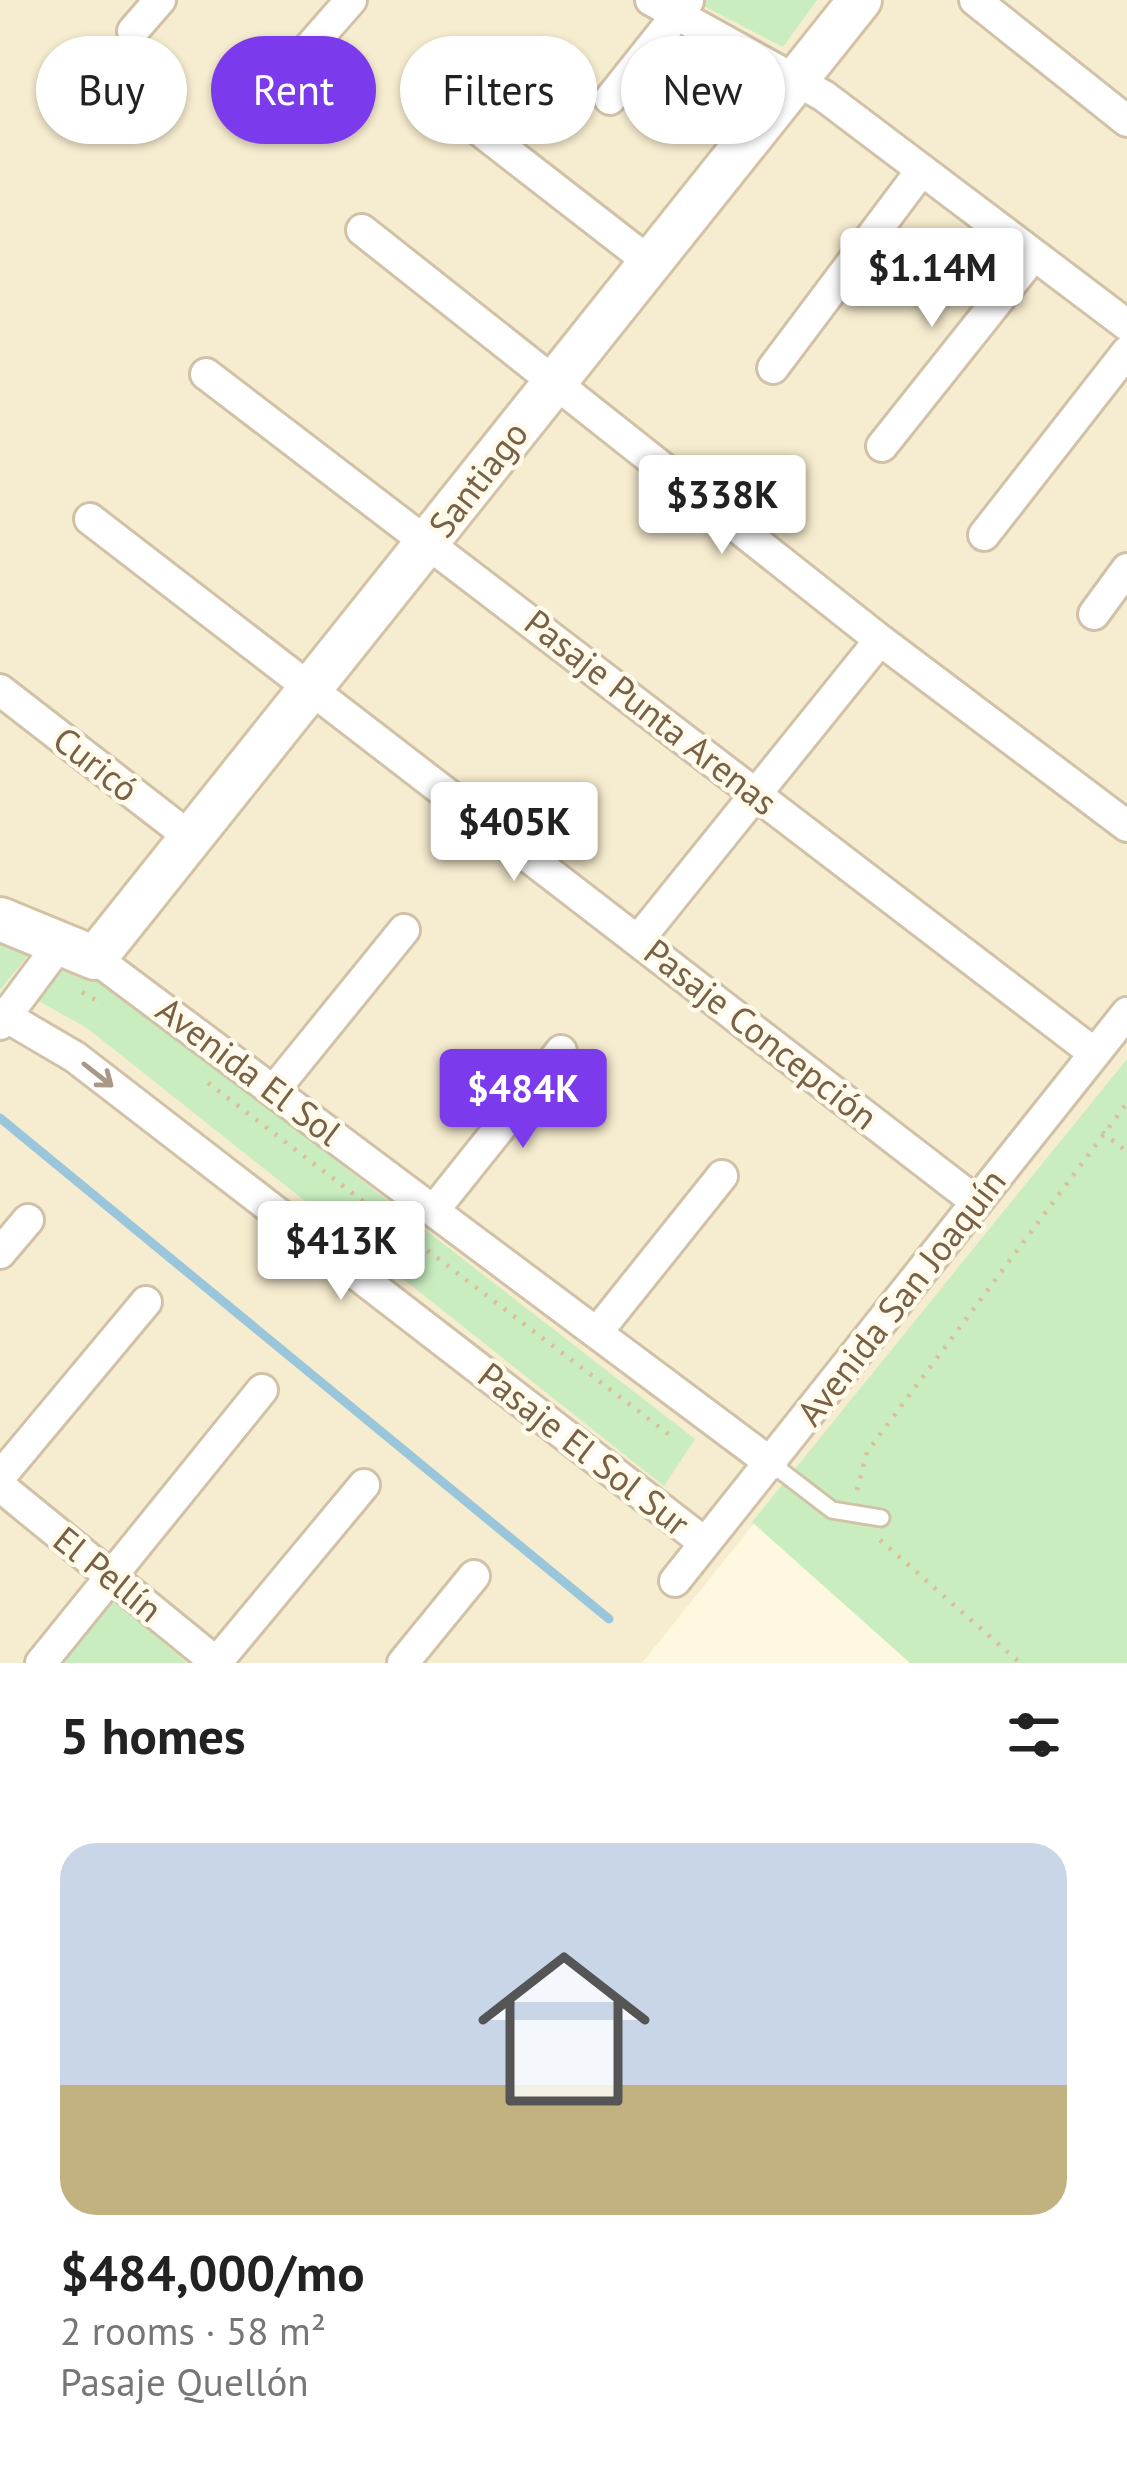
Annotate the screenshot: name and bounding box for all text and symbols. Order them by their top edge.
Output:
chip: Buy [36,36,187,144]
chip: Rent [211,36,376,144]
chip: Filters [400,36,597,144]
chip: New [621,36,785,144]
pin: $1.14M [834,228,1030,330]
text: $1.14M [867,241,997,292]
street label: Santiago [418,411,538,546]
pin: $338K [638,455,806,557]
text: $338K [666,468,778,519]
street label: Pasaje Punta Arenas [515,598,787,825]
street label: Curicó [44,716,149,812]
pin: $405K [430,782,598,884]
text: $405K [458,795,570,846]
street label: Pasaje Concepción [635,928,888,1139]
street label: Avenida El Sol [147,986,352,1156]
pin: $484K [439,1049,607,1151]
one-way arrow [82,1061,114,1087]
text: $484K [467,1062,579,1113]
street label: Avenida San Joaquín [786,1159,1016,1435]
pin: $413K [257,1201,425,1303]
text: $413K [285,1214,397,1265]
street label: Pasaje El Sol Sur [469,1351,700,1546]
street label: El Pellín [44,1515,172,1632]
text: 5 homes [60,1702,246,1768]
icon: filters [1001,1702,1067,1768]
icon: home [456,1921,672,2137]
text: $484,000/mo [60,2239,365,2305]
text: 2 rooms · 58 m² [60,2305,326,2356]
text: Pasaje Quellón [60,2356,309,2407]

